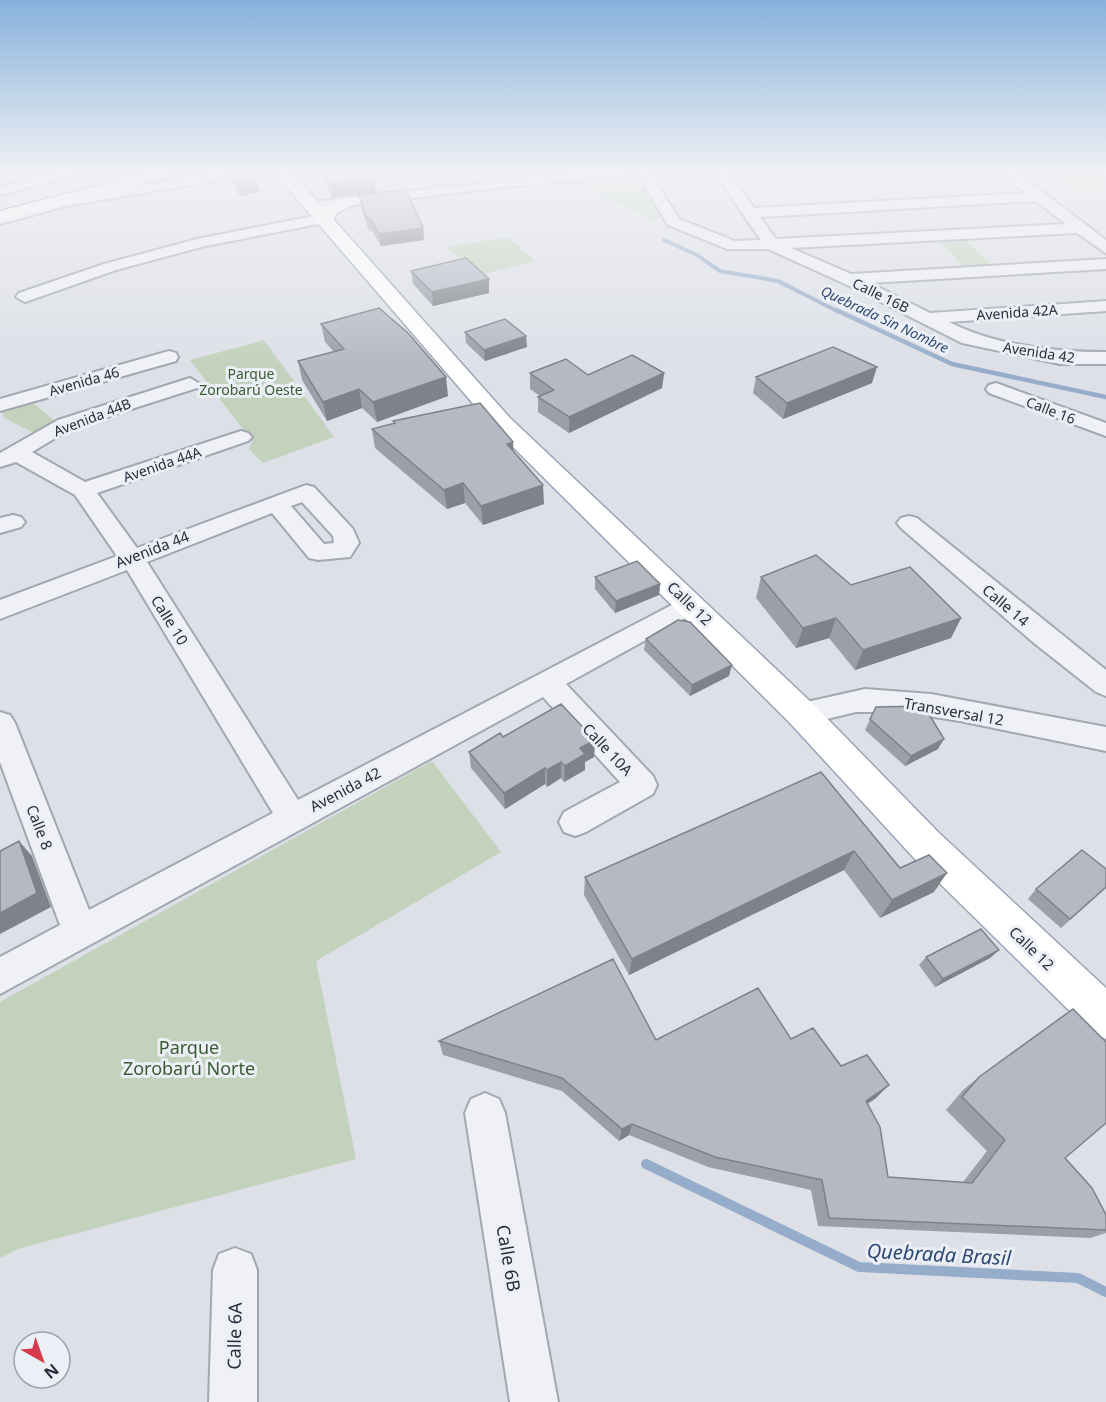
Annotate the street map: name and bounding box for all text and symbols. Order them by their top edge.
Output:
street label: Calle 16B [850,273,912,317]
water label: Quebrada Sin Nombre [818,281,952,357]
street label: Avenida 42A [976,300,1058,324]
street label: Avenida 42 [1002,337,1076,367]
street label: Avenida 46 [47,362,121,400]
park label: Parque Zorobarú Oeste [199,364,303,399]
street label: Calle 16 [1024,392,1078,428]
street label: Avenida 44B [51,394,133,440]
street label: Avenida 44A [120,442,204,486]
street label: Avenida 44 [112,526,192,572]
street label: Calle 12 [663,577,717,629]
street label: Calle 14 [978,580,1034,631]
street label: Calle 10 [147,591,193,649]
street label: Transversal 12 [902,692,1006,730]
street label: Calle 10A [579,719,638,780]
street label: Avenida 42 [306,762,384,816]
street label: Calle 8 [22,802,58,852]
street label: Calle 12 [1005,922,1059,974]
park label: Parque Zorobarú Norte [123,1035,255,1080]
street label: Calle 6B [491,1223,527,1293]
water label: Quebrada Brasil [866,1237,1013,1271]
street label: Calle 6A [221,1302,247,1370]
north arrow [12,1330,72,1390]
text: N [40,1359,64,1384]

